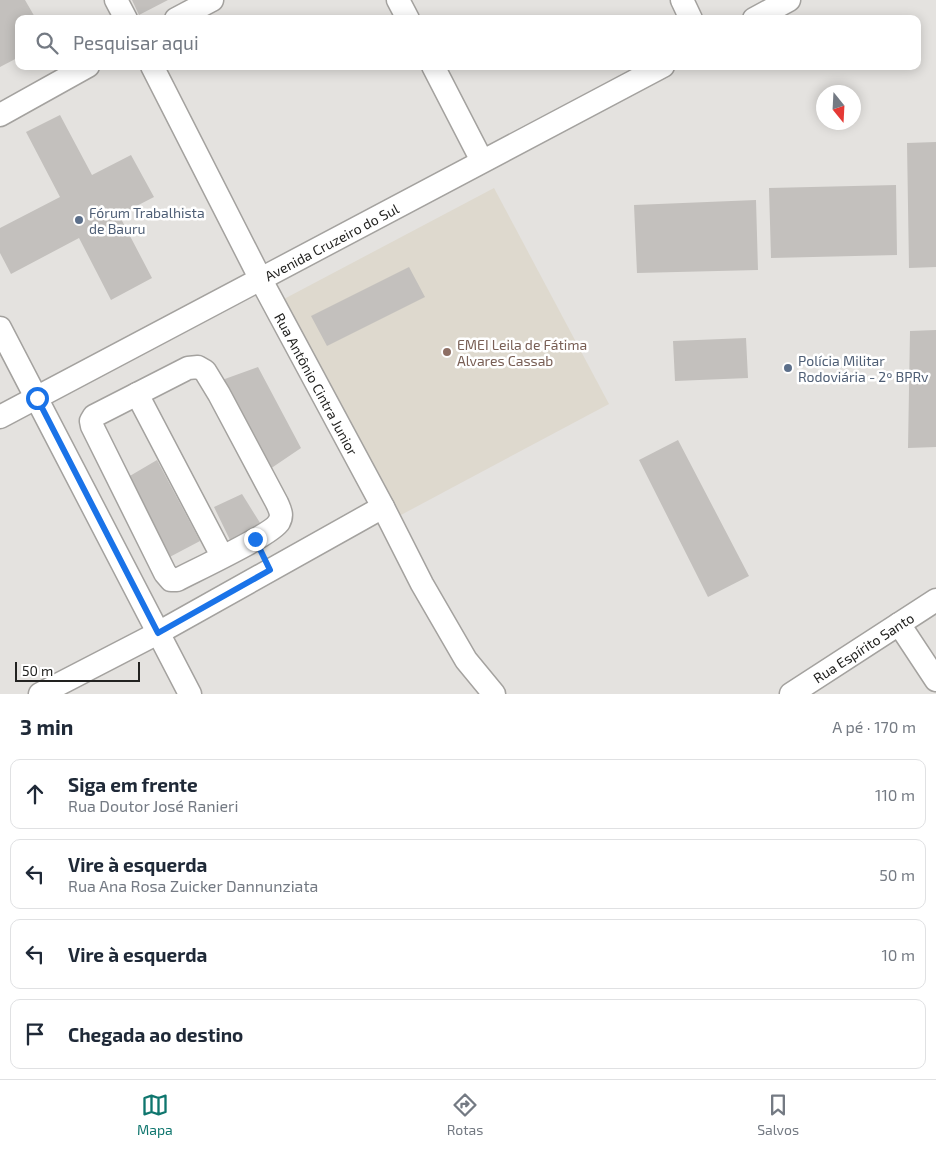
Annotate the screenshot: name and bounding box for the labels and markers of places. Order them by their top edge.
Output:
place label: Fórum Trabalhista de Bauru [89,204,205,237]
marker: Fórum Trabalhista de Bauru [73,214,85,226]
place label: EMEI Leila de Fátima Alvares Cassab [457,336,587,369]
marker: EMEI Leila de Fátima Alvares Cassab [441,346,453,358]
place label: Polícia Militar Rodoviária - 2º BPRv [798,352,929,385]
marker: Polícia Militar Rodoviária - 2º BPRv [782,362,794,374]

